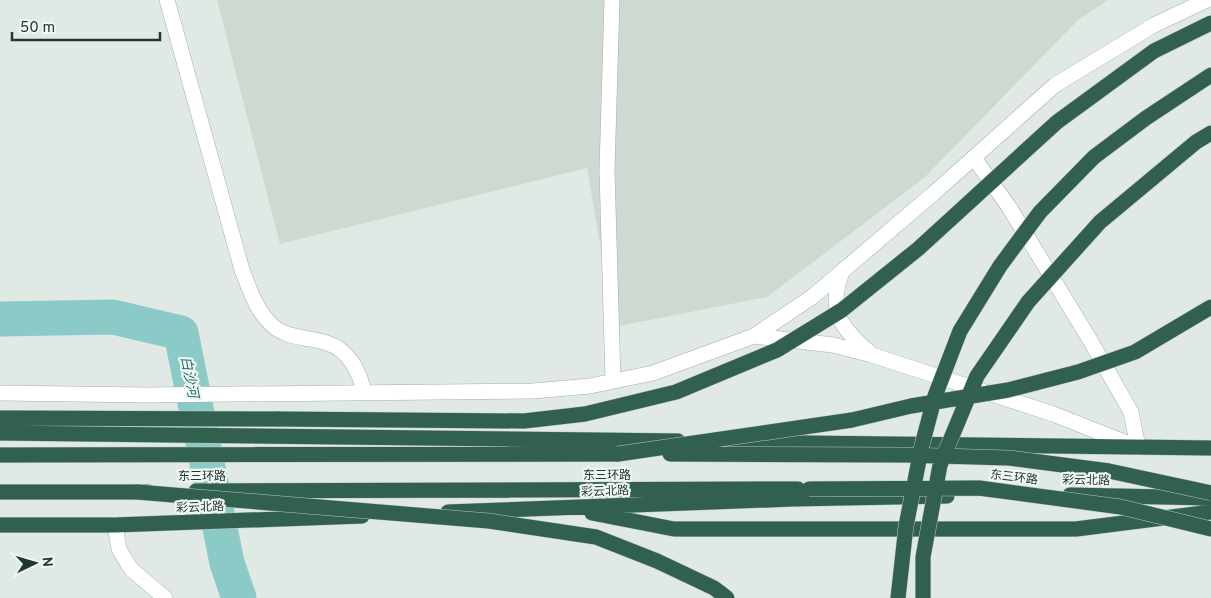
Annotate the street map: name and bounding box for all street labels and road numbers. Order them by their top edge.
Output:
street label: 东三环路 [989,467,1039,489]
street label: 东三环路 [583,468,631,484]
street label: 东三环路 [178,469,226,485]
street label: 彩云北路 [1062,473,1110,489]
street label: 彩云北路 [581,483,629,501]
street label: 彩云北路 [176,499,224,517]

